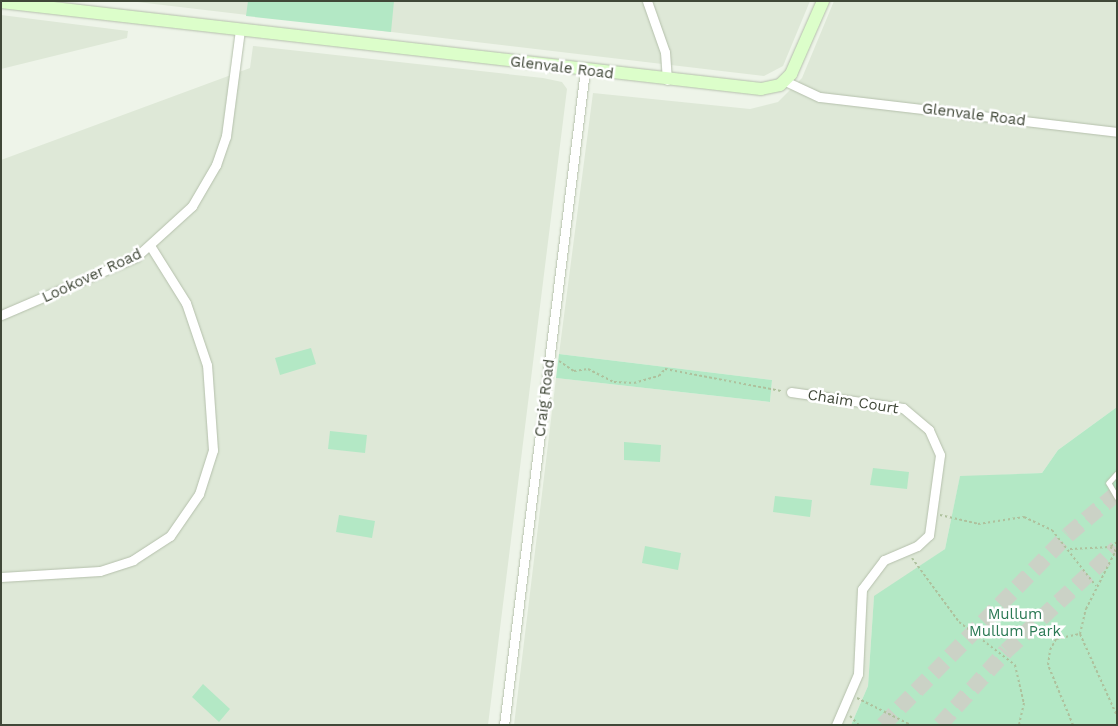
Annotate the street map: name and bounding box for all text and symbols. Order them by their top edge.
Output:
street label: Glenvale Road [509,53,615,83]
street label: Glenvale Road [921,100,1027,130]
street label: Lookover Road [39,245,145,307]
street label: Craig Road [531,358,559,438]
street label: Chaim Court [806,386,900,418]
park label: Mullum Mullum Park [969,605,1061,640]

